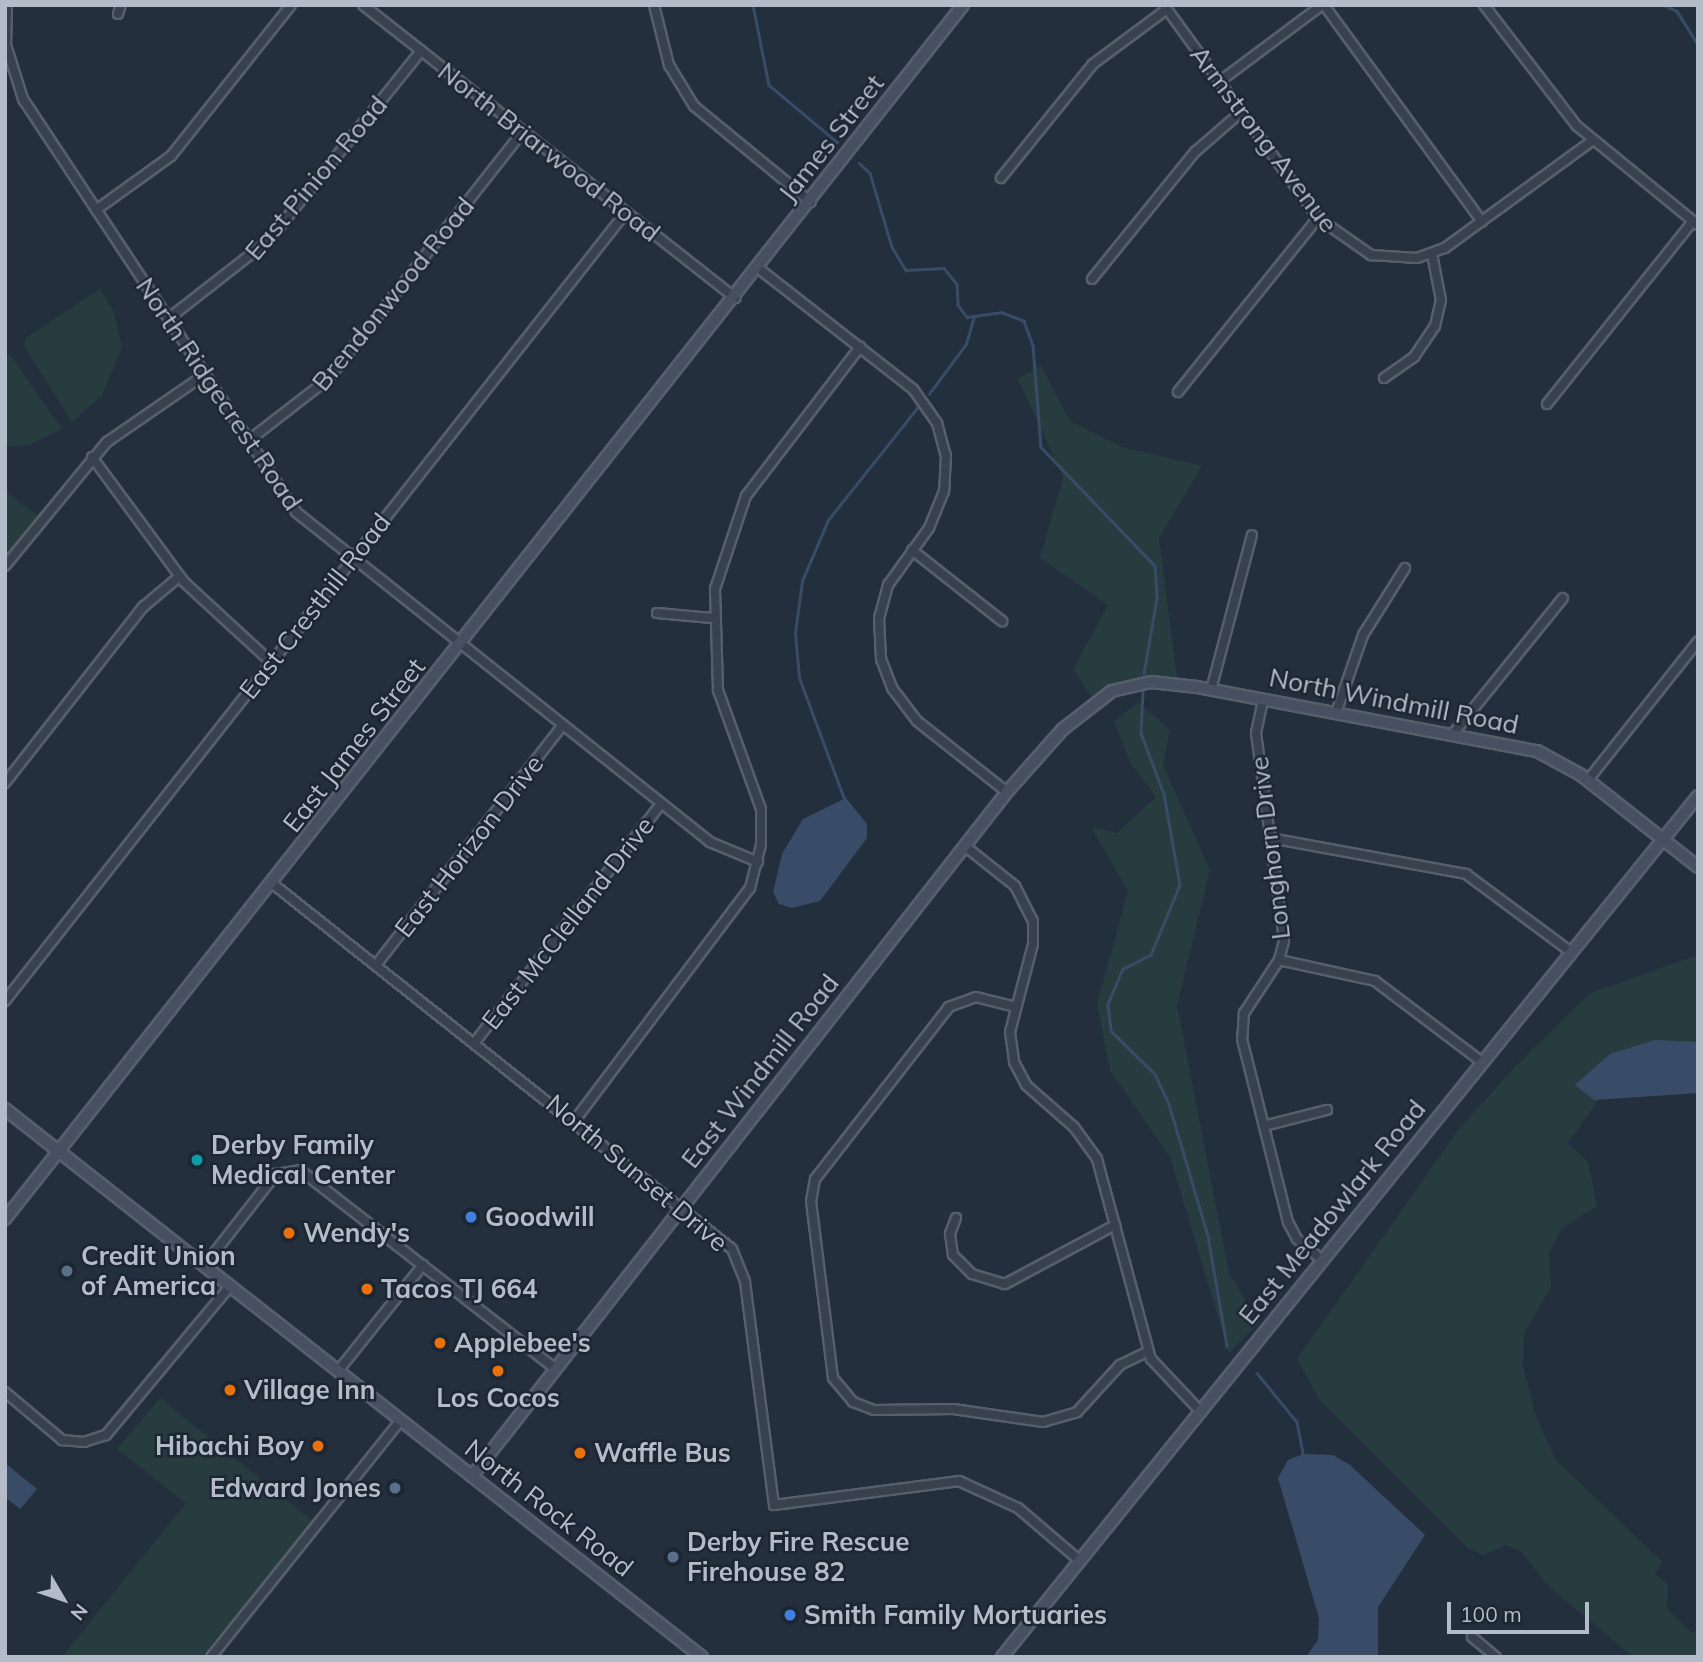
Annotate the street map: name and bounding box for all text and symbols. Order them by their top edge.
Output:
street label: Armstrong Avenue [1184,40,1344,238]
street label: North Briarwood Road [432,56,666,248]
street label: James Street [772,68,890,208]
street label: East Pinion Road [238,90,394,266]
street label: Brendonwood Road [305,191,481,397]
street label: North Ridgecrest Road [130,272,308,516]
street label: East Cresthill Road [233,507,397,705]
street label: East James Street [276,652,432,838]
street label: North Windmill Road [1267,662,1521,740]
street label: East Horizon Drive [388,749,550,943]
street label: Longhorn Drive [1243,755,1297,941]
street label: East McClelland Drive [475,811,661,1035]
street label: East Windmill Road [675,968,845,1174]
street label: North Sunset Drive [540,1088,734,1258]
street label: East Meadowlark Road [1232,1094,1432,1330]
place label: Derby Family Medical Center [211,1129,395,1190]
marker: Derby Family Medical Center [189,1152,205,1168]
place label: Goodwill [485,1201,594,1233]
marker: Goodwill [463,1209,479,1225]
place label: Wendy's [303,1217,410,1249]
marker: Wendy's [281,1225,297,1241]
place label: Credit Union of America [81,1240,236,1302]
marker: Credit Union of America [59,1263,75,1279]
place label: Tacos TJ 664 [381,1273,537,1305]
marker: Tacos TJ 664 [359,1281,375,1297]
place label: Applebee's [454,1327,591,1359]
marker: Applebee's [432,1335,448,1351]
marker: Los Cocos [490,1363,506,1379]
place label: Village Inn [244,1374,376,1406]
marker: Village Inn [222,1382,238,1398]
place label: Los Cocos [436,1382,560,1414]
place label: Hibachi Boy [155,1430,304,1462]
street label: North Rock Road [459,1433,639,1583]
place label: Waffle Bus [594,1437,731,1469]
marker: Hibachi Boy [310,1438,326,1454]
marker: Waffle Bus [572,1445,588,1461]
place label: Edward Jones [210,1472,381,1504]
marker: Edward Jones [387,1480,403,1496]
place label: Derby Fire Rescue Firehouse 82 [687,1526,909,1588]
marker: Derby Fire Rescue Firehouse 82 [665,1549,681,1565]
north arrow [28,1564,98,1634]
scale bar [1451,1588,1593,1632]
text: N [65,1599,93,1625]
place label: Smith Family Mortuaries [804,1599,1107,1631]
text: 100 m [1460,1601,1522,1627]
marker: Smith Family Mortuaries [782,1607,798,1623]

